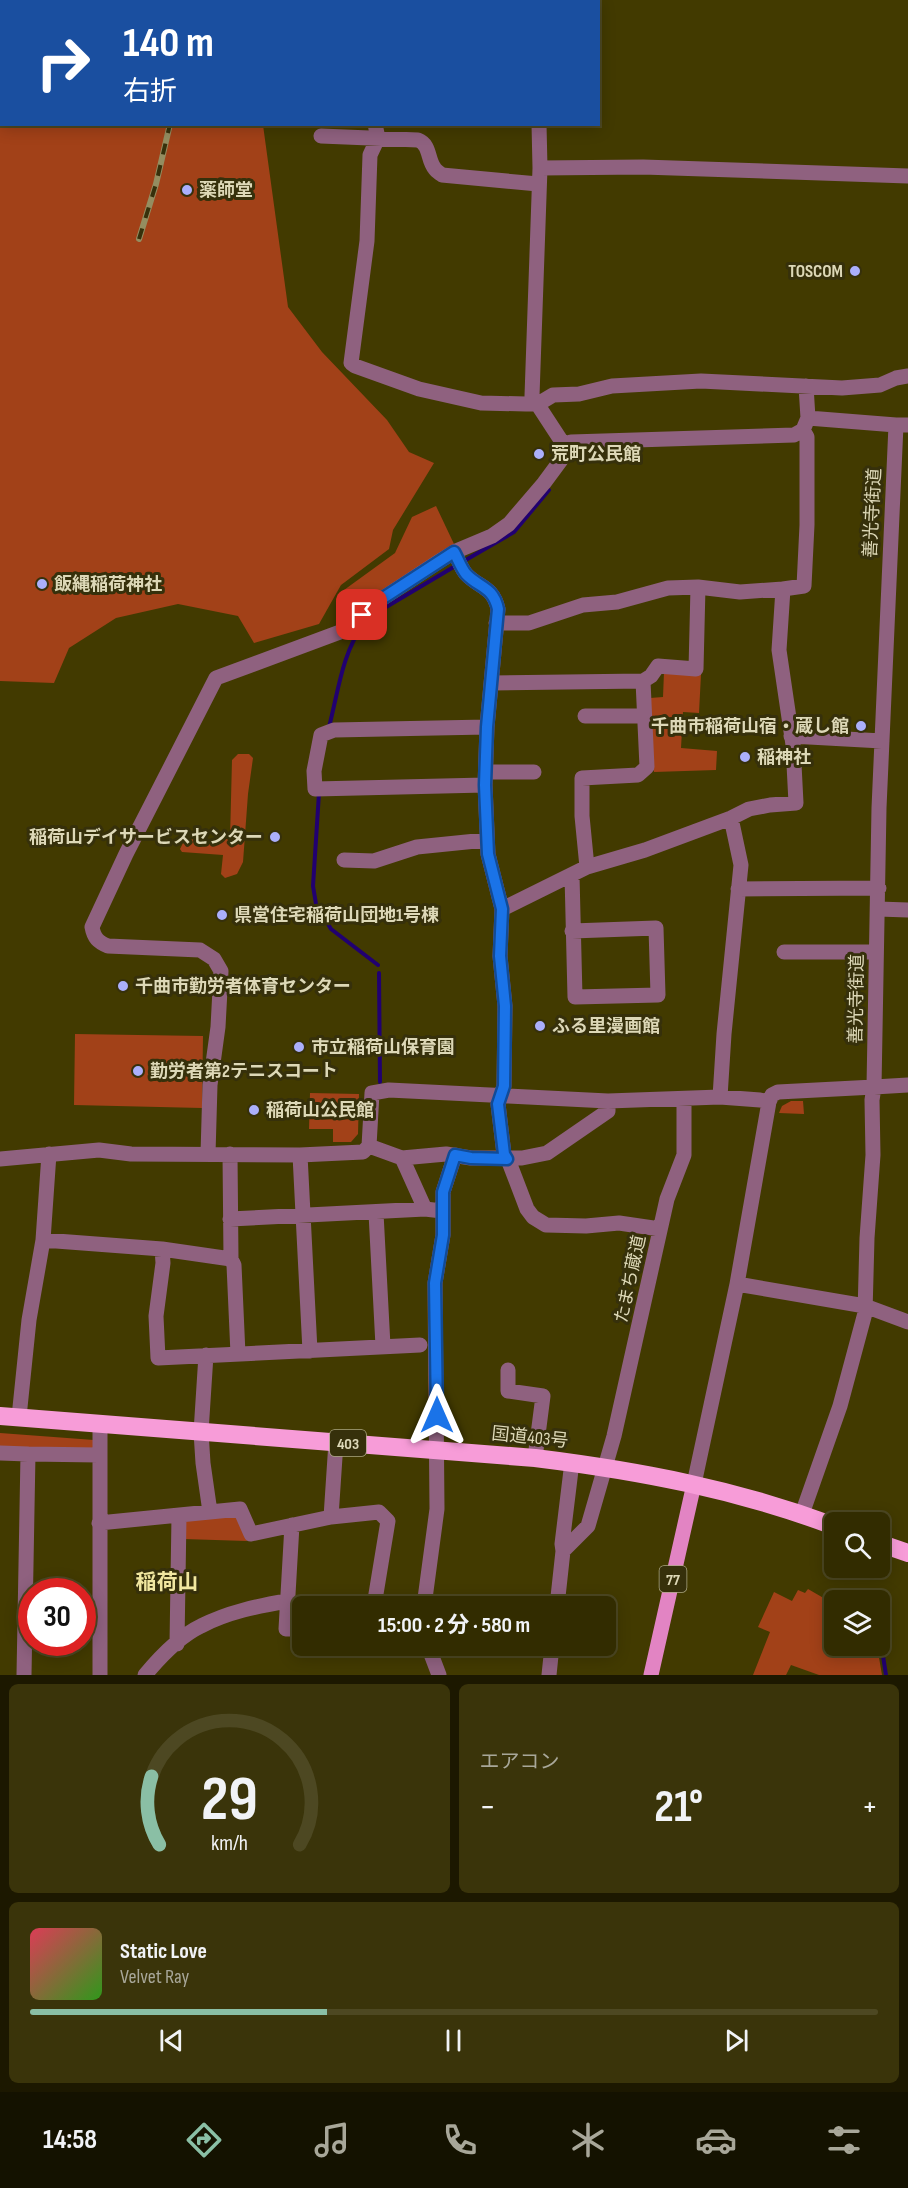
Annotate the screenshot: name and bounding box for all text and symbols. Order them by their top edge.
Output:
text: 140 m [123,18,214,69]
icon: right [24,24,102,102]
text: 右折 [123,76,177,108]
place label: 薬師堂 [199,180,253,201]
marker: 薬師堂 [180,183,194,197]
place label: TOSCOM [788,261,843,282]
marker: TOSCOM [848,264,862,278]
place label: 荒町公民館 [551,444,641,465]
marker: 荒町公民館 [532,447,546,461]
street label: 善光寺街道 [860,468,885,559]
place label: 飯縄稲荷神社 [54,574,162,595]
marker: 飯縄稲荷神社 [35,577,49,591]
pin [336,589,387,640]
icon: arrive [345,598,378,631]
place label: 千曲市稲荷山宿・蔵し館 [651,716,849,737]
marker: 千曲市稲荷山宿・蔵し館 [854,719,868,733]
place label: 稲神社 [757,747,811,768]
marker: 稲神社 [738,750,752,764]
place label: 稲荷山デイサービスセンター [29,827,263,848]
marker: 稲荷山デイサービスセンター [268,830,282,844]
place label: 県営住宅稲荷山団地1号棟 [234,905,439,926]
marker: 県営住宅稲荷山団地1号棟 [215,908,229,922]
street label: 善光寺街道 [845,954,868,1044]
place label: 千曲市勤労者体育センター [135,976,351,997]
marker: 千曲市勤労者体育センター [116,979,130,993]
place label: ふる里漫画館 [552,1016,660,1037]
marker: ふる里漫画館 [533,1019,547,1033]
place label: 市立稲荷山保育園 [311,1037,455,1058]
marker: 市立稲荷山保育園 [292,1040,306,1054]
place label: 勤労者第2テニスコート [150,1061,338,1082]
marker: 勤労者第2テニスコート [131,1064,145,1078]
place label: 稲荷山公民館 [266,1100,374,1121]
marker: 稲荷山公民館 [247,1103,261,1117]
street label: たまち蔵道 [611,1233,650,1325]
position arrow [405,1383,469,1447]
street label: 国道403号 [491,1423,569,1452]
road number: 403 [330,1430,366,1456]
map controls [824,1512,890,1656]
button: search [824,1512,890,1578]
road number: 77 [660,1566,686,1592]
district label: 稲荷山 [136,1570,199,1595]
speed limit sign: 30 [18,1578,96,1656]
button: layers [824,1590,890,1656]
text: 15:00 · 2 分 · 580 m [378,1612,530,1639]
text: エアコン [480,1750,560,1774]
text: 29 [201,1763,258,1838]
text: 21° [654,1780,703,1835]
text: − [480,1787,496,1827]
text: + [862,1787,878,1827]
text: km/h [211,1832,248,1857]
text: Static Love [120,1938,207,1965]
text: Velvet Ray [120,1965,189,1989]
icon: previous [155,2024,188,2057]
icon: pause [437,2024,470,2057]
icon: next [720,2024,753,2057]
icon: directions [183,2119,225,2161]
icon: music [311,2119,353,2161]
icon: phone [439,2119,481,2161]
icon: climate [567,2119,609,2161]
icon: car [695,2119,737,2161]
icon: filters [823,2119,865,2161]
text: 14:58 [43,2124,97,2156]

